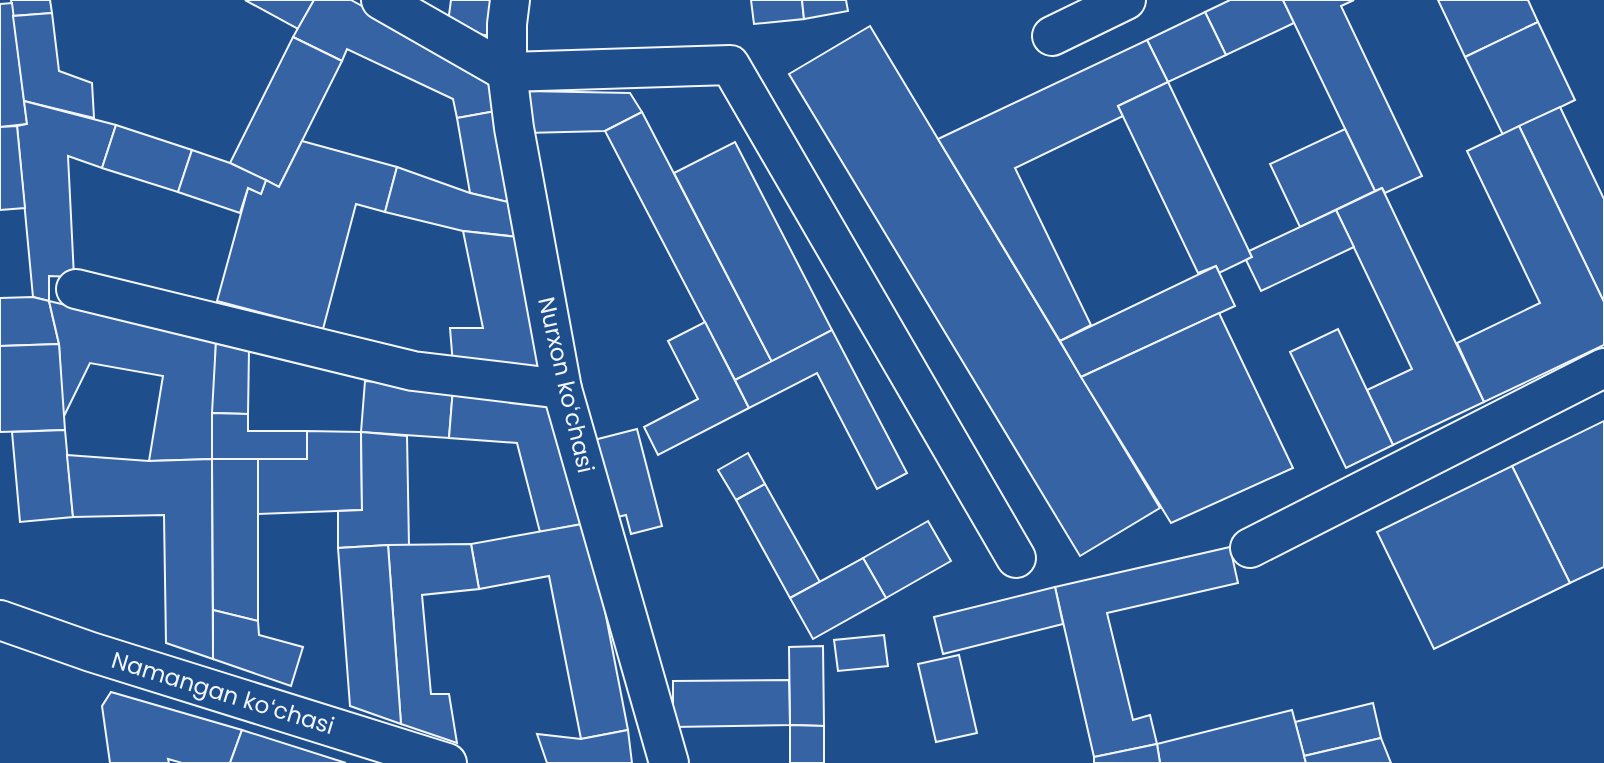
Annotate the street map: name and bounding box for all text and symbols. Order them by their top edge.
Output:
street label: Nurxon koʻchasi [530,294,602,476]
street label: Namangan koʻchasi [108,644,338,742]

